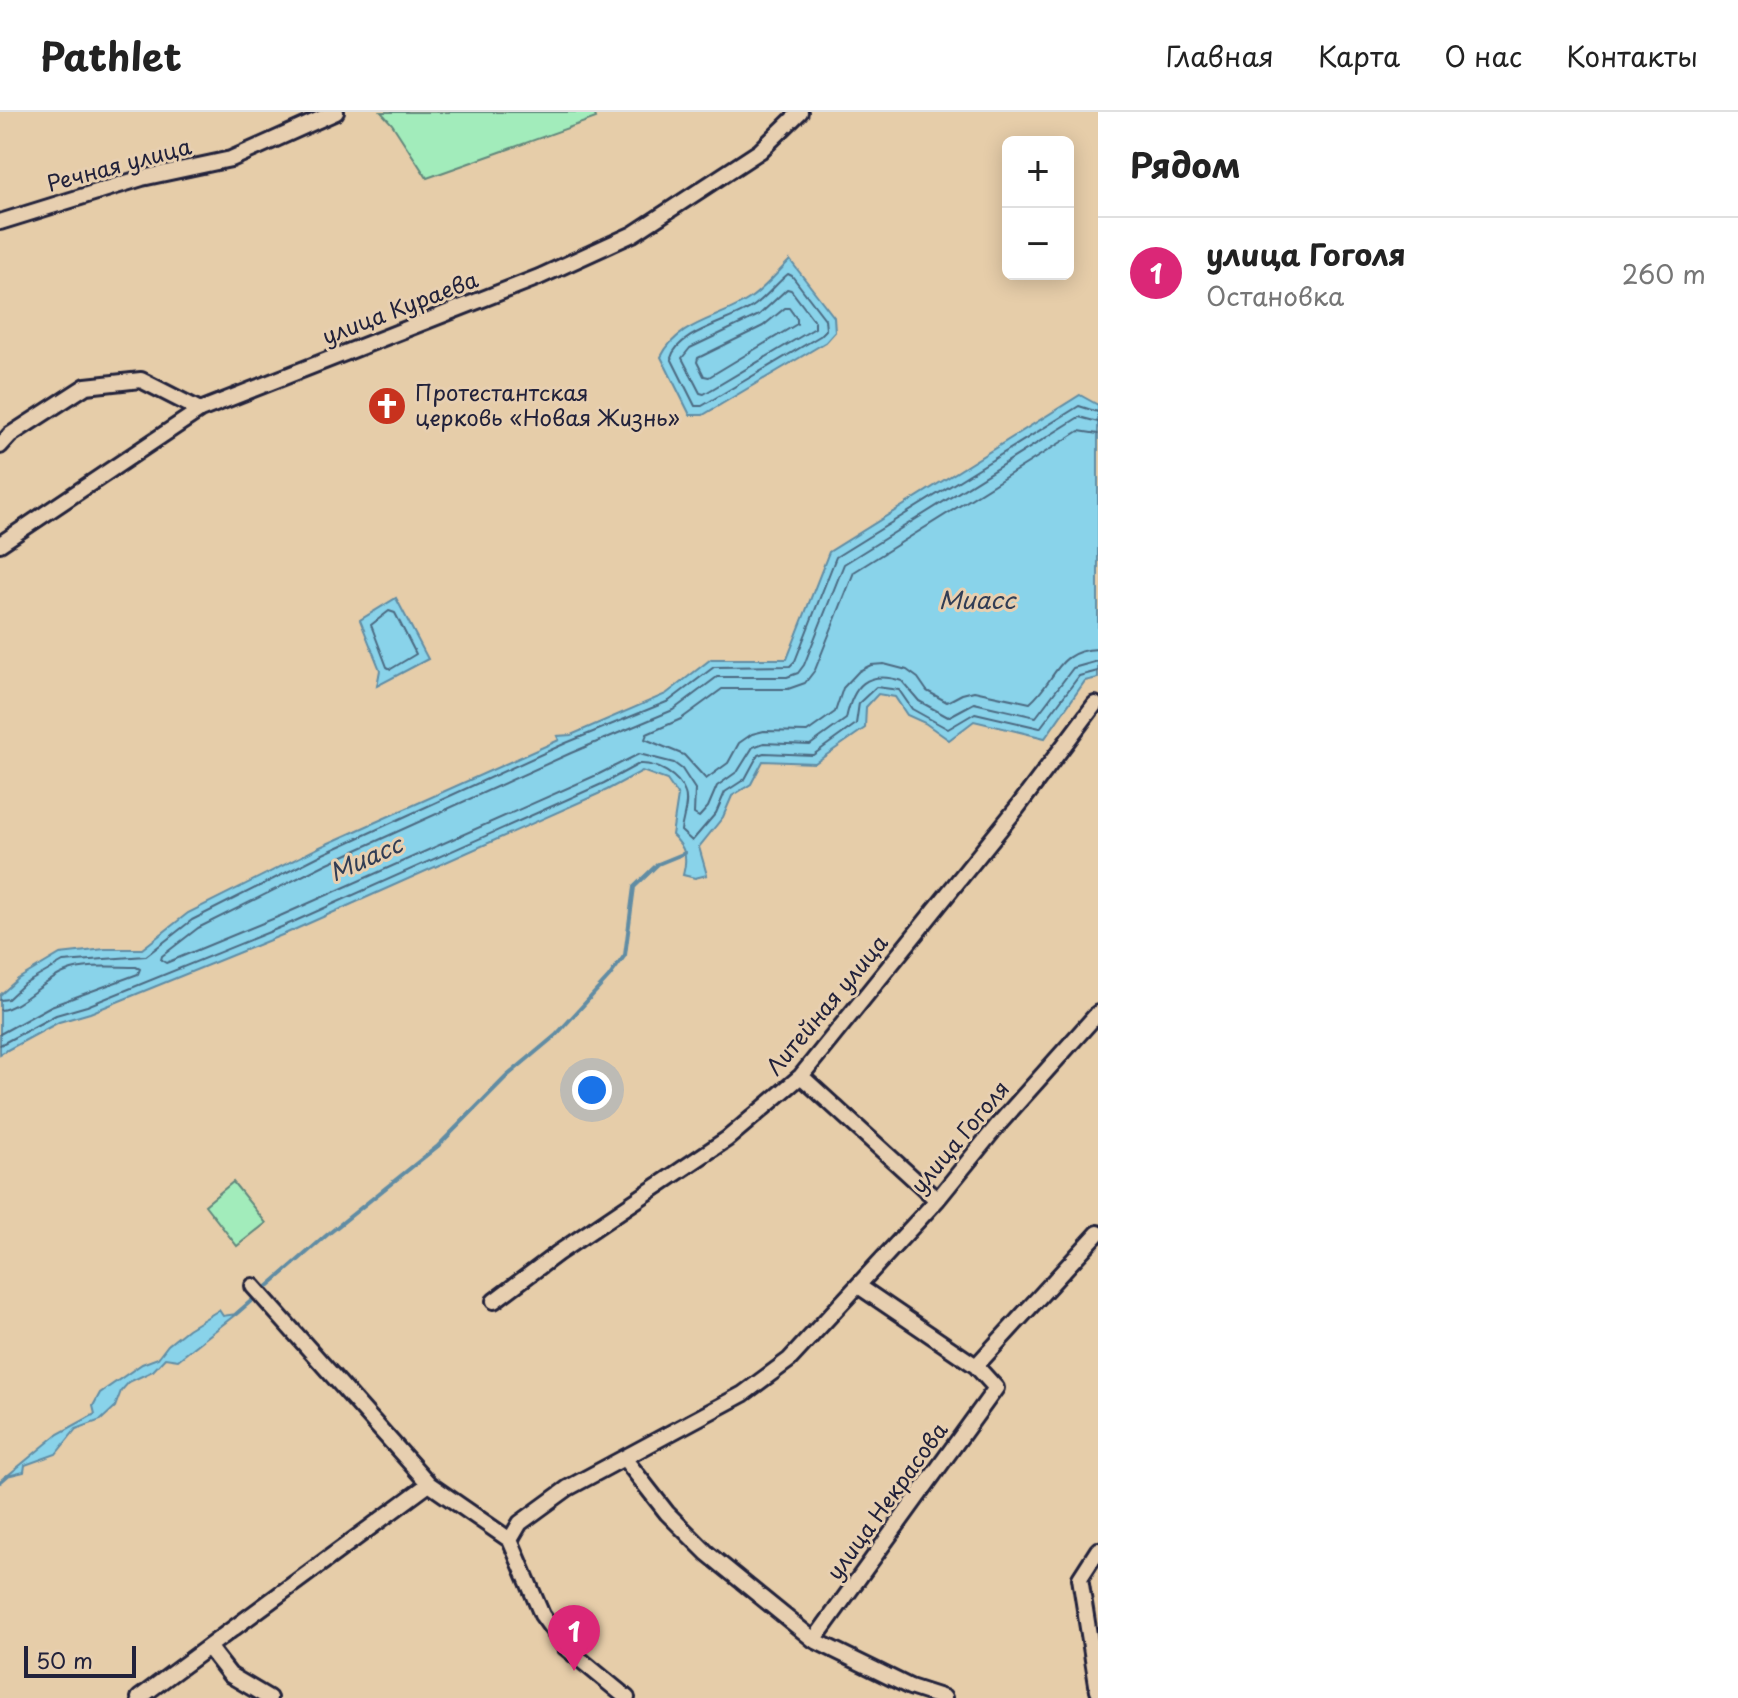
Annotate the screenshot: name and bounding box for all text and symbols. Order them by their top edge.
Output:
text: Pathlet [40,27,182,84]
text: Главная [1166,34,1274,77]
text: Карта [1318,34,1400,77]
text: О нас [1444,34,1522,77]
text: Контакты [1566,34,1698,77]
street label: Речная улица [43,128,195,199]
map controls [1002,136,1074,280]
button: + [1002,136,1074,208]
text: Рядом [1130,138,1241,190]
button: − [1002,208,1074,280]
text: улица Гоголя [1206,231,1406,276]
text: 1 [1150,254,1162,293]
text: 260 m [1622,254,1706,293]
street label: улица Кураева [317,262,483,352]
text: Остановка [1206,276,1344,315]
place label: Протестантская церковь «Новая Жизнь» [415,375,680,433]
church icon: Протестантская церковь «Новая Жизнь» [366,385,408,427]
water label: Миасс [939,581,1017,617]
water label: Миасс [323,825,409,889]
street label: Литейная улица [757,926,895,1082]
your location [572,1070,612,1110]
street label: улица Гоголя [902,1072,1016,1200]
street label: улица Некрасова [817,1414,955,1586]
pin: 1 [548,1605,600,1671]
scale bar [24,1642,136,1678]
text: 50 m [36,1643,93,1676]

